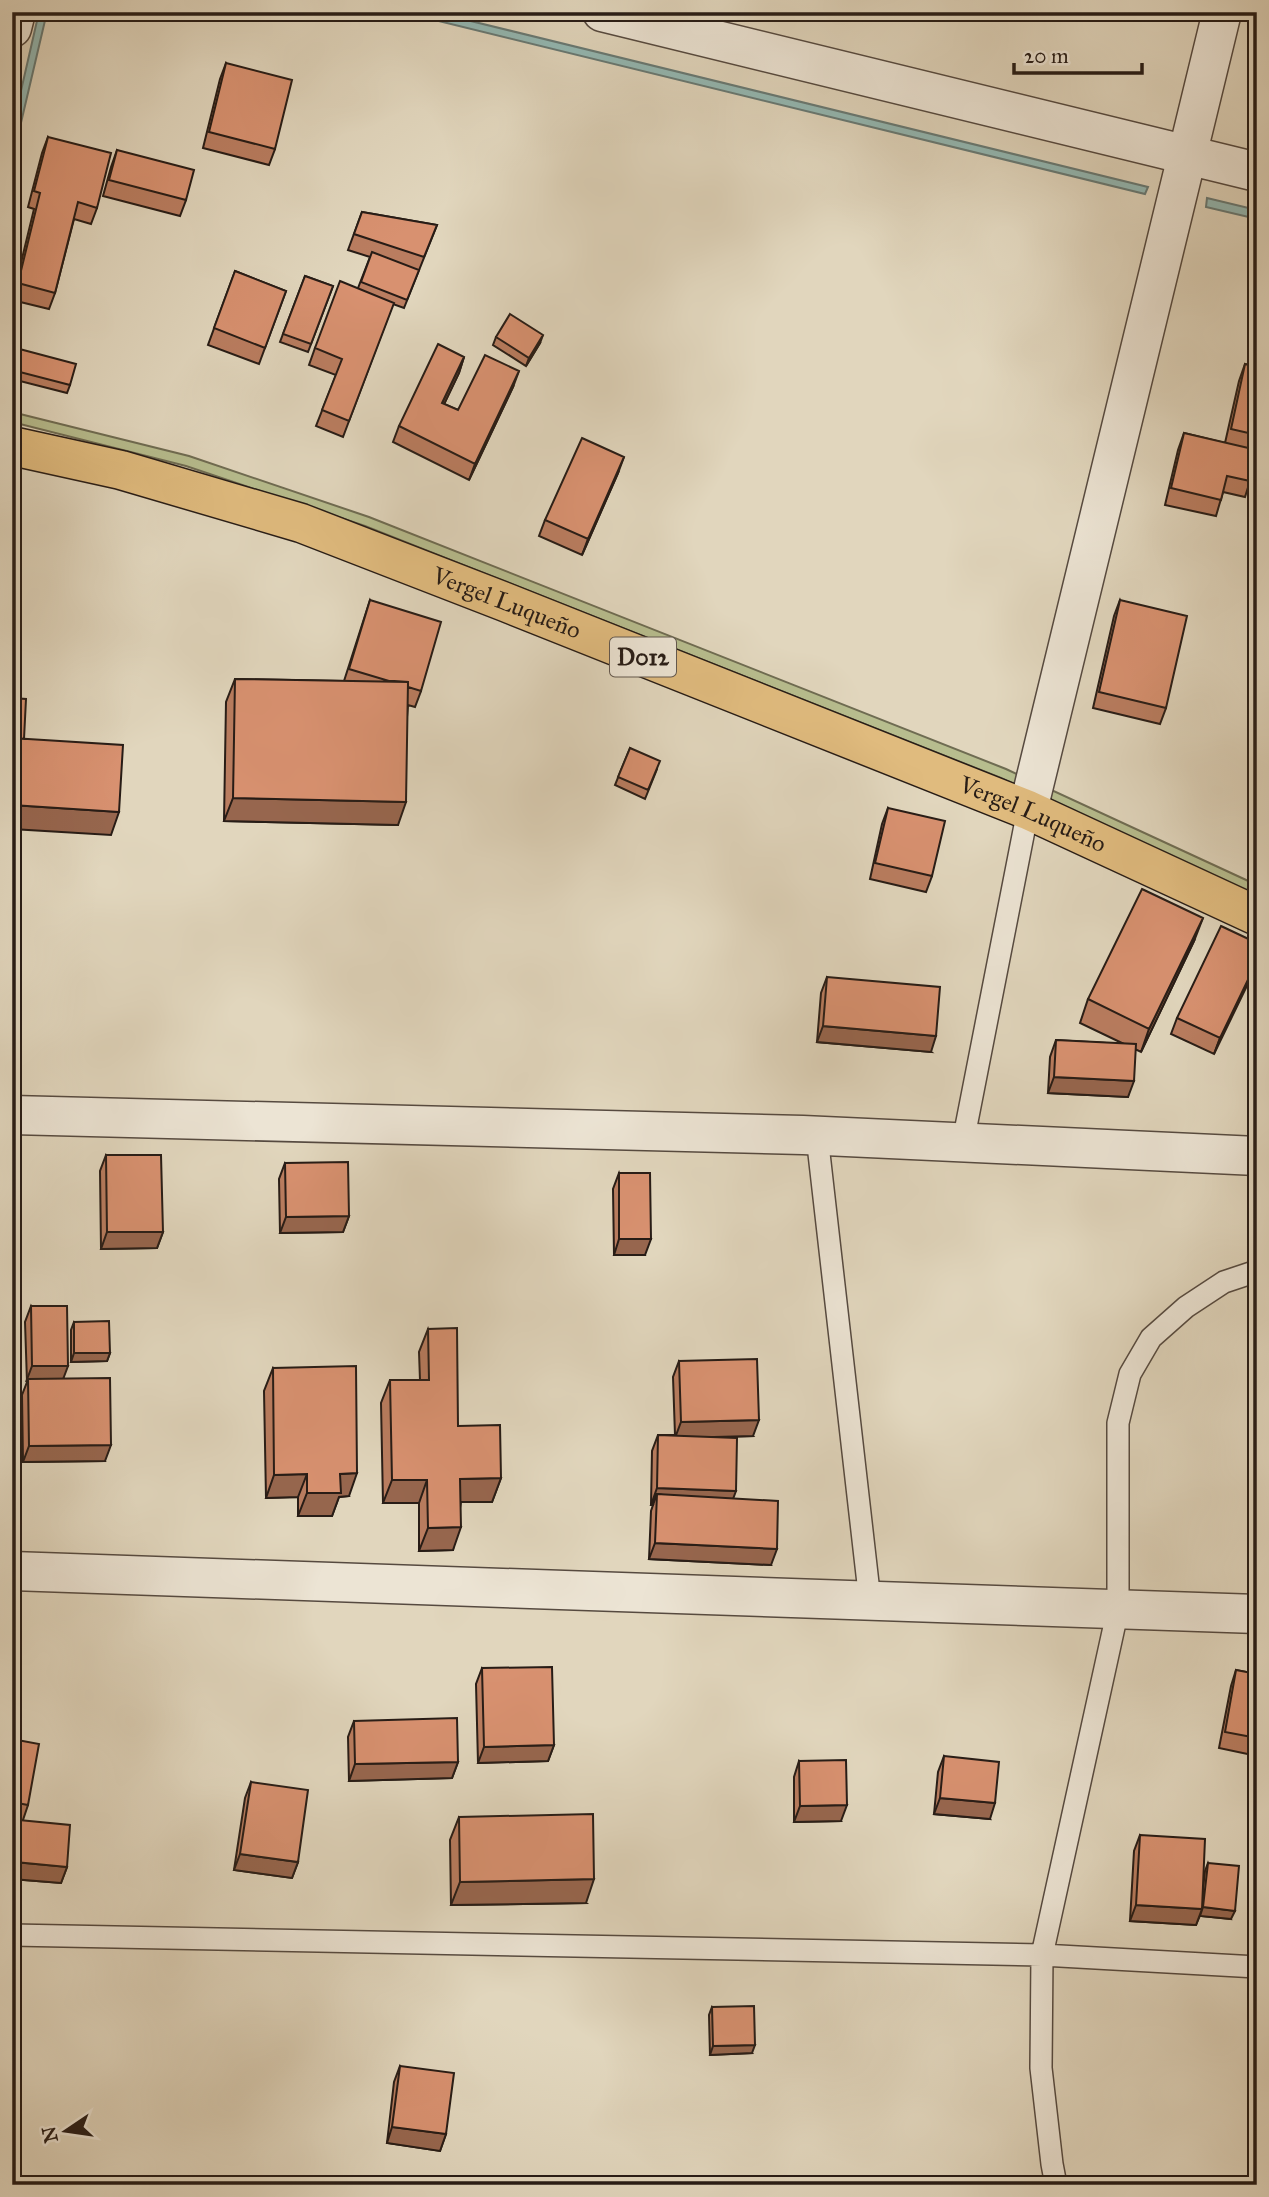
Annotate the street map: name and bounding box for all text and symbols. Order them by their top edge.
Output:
scale bar [1014,32,1141,76]
text: 20 m [1024,43,1069,69]
street label: Vergel Luqueño [427,560,585,646]
road number: D012 [610,638,676,677]
street label: Vergel Luqueño [954,769,1111,859]
north arrow [32,2096,102,2166]
text: N [37,2124,63,2145]

